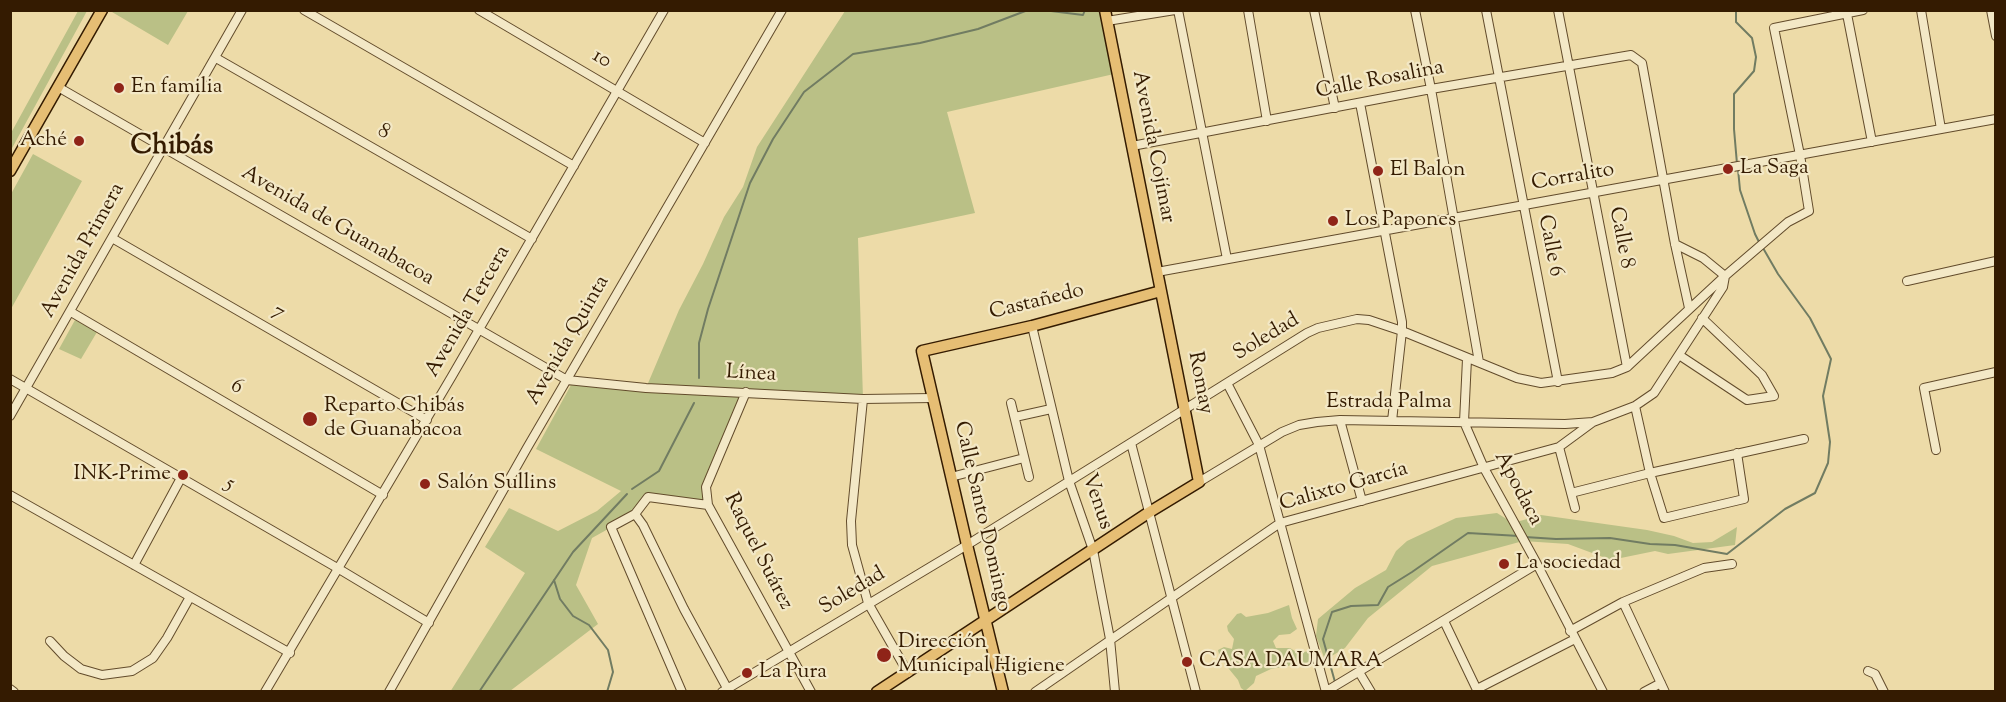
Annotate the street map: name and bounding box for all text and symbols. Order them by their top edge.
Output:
street label: 10 [587,45,615,75]
street label: Calle Rosalina [1314,56,1446,106]
street label: Avenida Cojímar [1125,69,1179,225]
place label: En familia [131,75,222,101]
marker: En familia [112,81,126,95]
street label: 8 [372,119,394,147]
place label: Aché [20,128,67,154]
district label: Chibás [131,132,213,164]
marker: Aché [72,134,86,148]
place label: La Saga [1740,156,1809,182]
place label: El Balon [1390,158,1465,184]
street label: Corralito [1530,158,1616,198]
street label: Avenida de Guanabacoa [236,161,438,293]
marker: La Saga [1721,162,1735,176]
marker: El Balon [1371,164,1385,178]
street label: Avenida Primera [37,179,131,323]
street label: Calle 8 [1602,205,1638,271]
place label: Los Papones [1345,208,1456,234]
street label: Calle 6 [1531,213,1567,279]
marker: Los Papones [1326,214,1340,228]
street label: Avenida Tercera [421,242,517,382]
street label: Avenida Quinta [522,272,616,410]
street label: Castañedo [987,279,1087,327]
street label: 7 [267,299,289,327]
street label: Soledad [1229,309,1305,367]
street label: Romay [1181,350,1217,416]
street label: Línea [725,361,777,389]
street label: 6 [225,374,247,402]
street label: Estrada Palma [1326,390,1452,416]
place label: Reparto Chibás de Guanabacoa [324,394,465,444]
marker: Reparto Chibás de Guanabacoa [301,410,319,428]
street label: Calle Santo Domingo [947,419,1015,615]
street label: Apodaca [1487,448,1547,530]
street label: Calixto García [1277,458,1411,518]
place label: INK-Prime [74,462,171,488]
marker: INK-Prime [176,468,190,482]
place label: Salón Sullins [437,471,556,497]
street label: Venus [1075,471,1117,533]
street label: 5 [220,472,238,498]
marker: Salón Sullins [418,477,432,491]
street label: Raquel Suárez [717,489,797,615]
place label: La sociedad [1516,551,1621,577]
marker: La sociedad [1497,557,1511,571]
street label: Soledad [815,563,891,621]
place label: Dirección Municipal Higiene [898,630,1065,680]
marker: Dirección Municipal Higiene [875,646,893,664]
place label: CASA DAUMARA [1199,649,1382,675]
marker: CASA DAUMARA [1180,655,1194,669]
place label: La Pura [759,660,827,686]
marker: La Pura [740,666,754,680]

